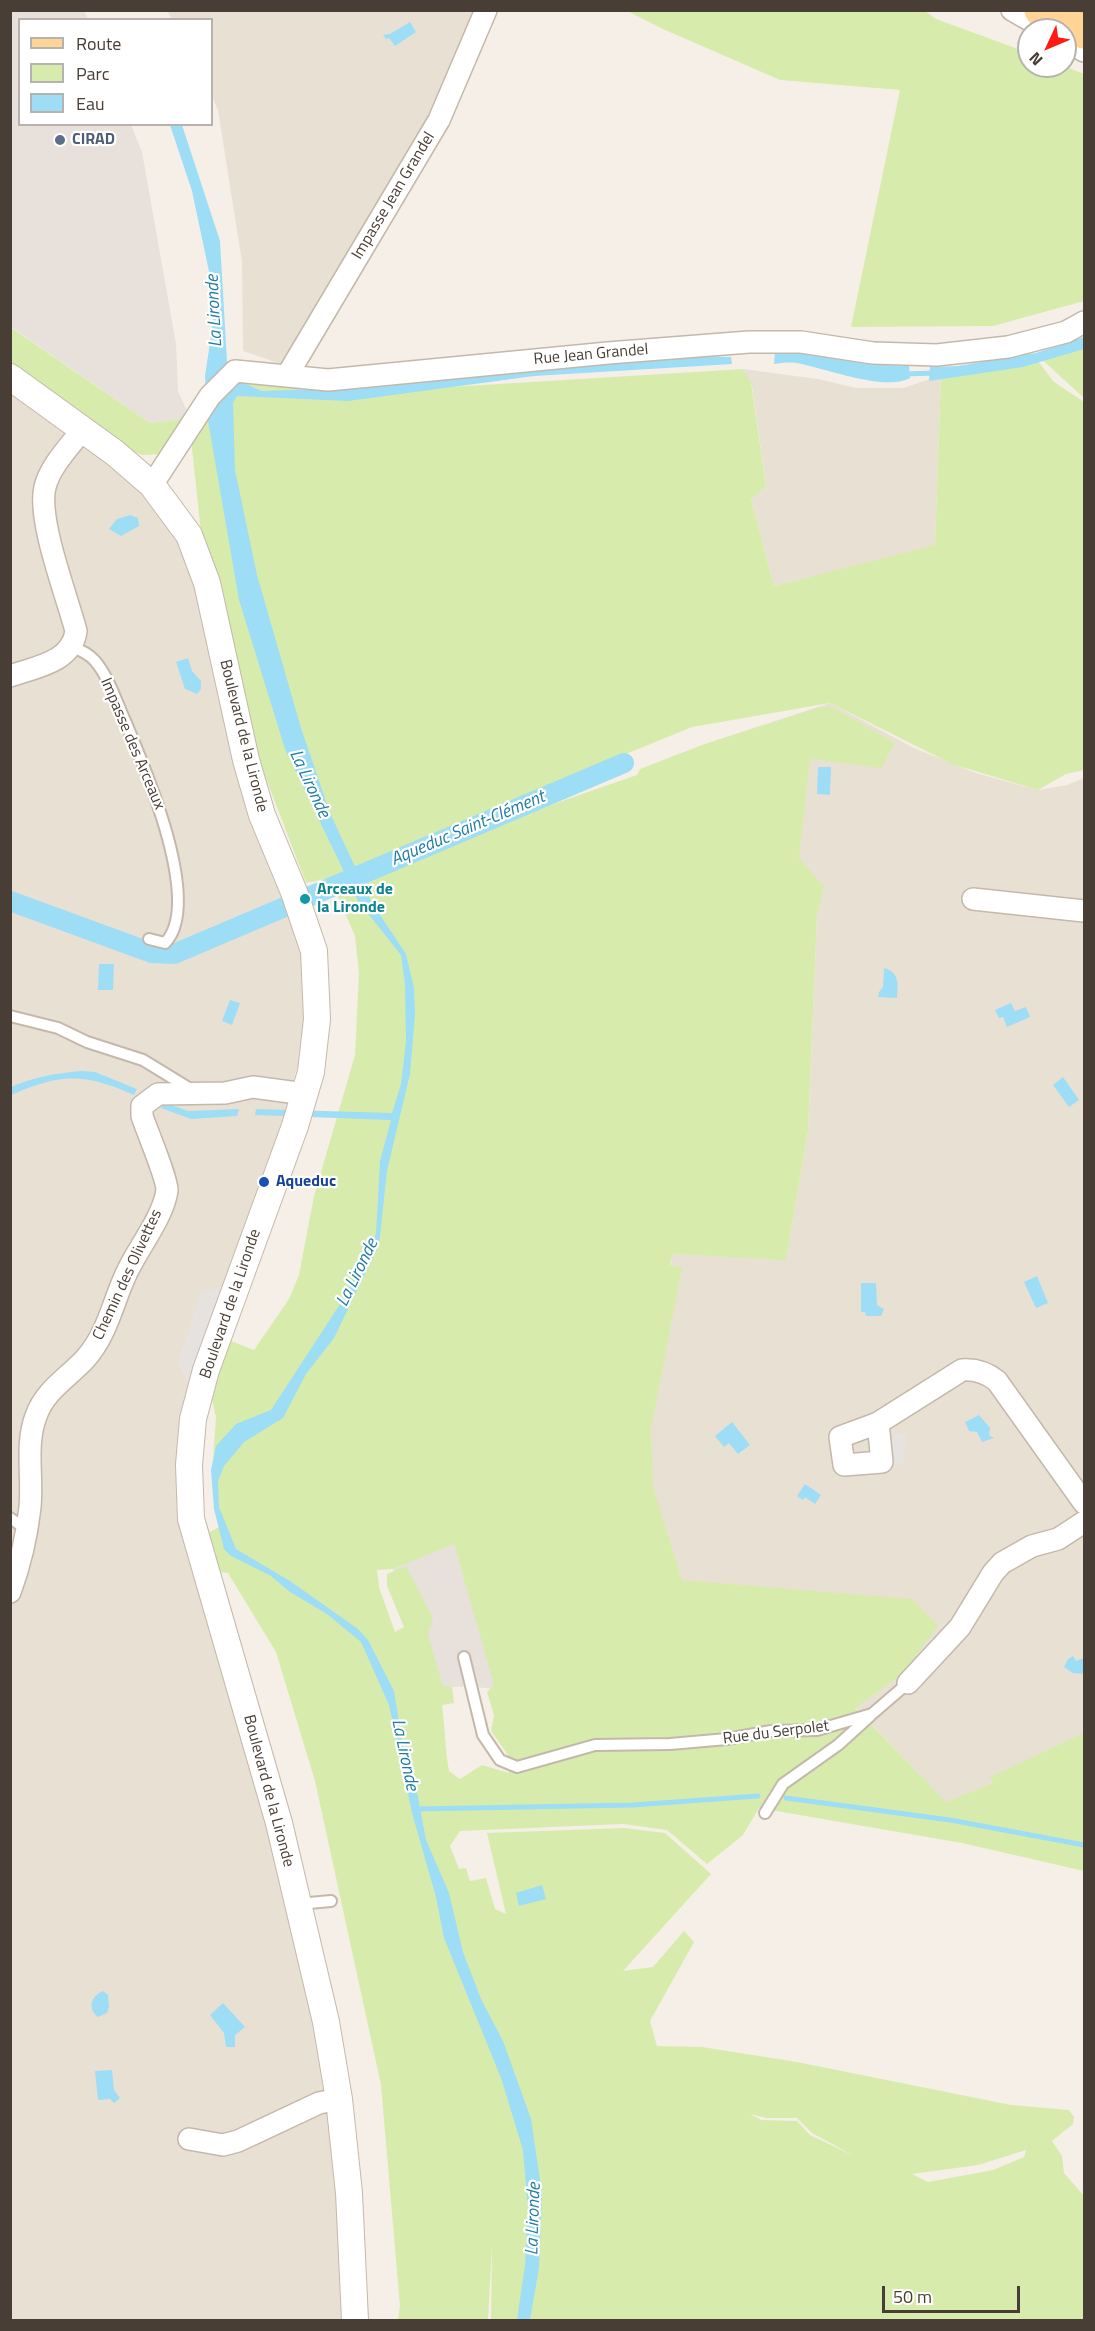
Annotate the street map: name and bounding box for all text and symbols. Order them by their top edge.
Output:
legend [18,18,213,126]
north arrow [1017,18,1077,78]
text: Route [76,30,121,57]
text: N [1023,47,1048,71]
text: Parc [76,60,110,87]
text: Eau [76,90,105,117]
street label: Impasse Jean Grandel [348,129,440,263]
place label: CIRAD [72,130,115,150]
marker: CIRAD [53,133,67,147]
water label: La Lironde [202,274,228,348]
street label: Rue Jean Grandel [533,340,649,370]
street label: Boulevard de la Lironde [215,658,271,814]
street label: Impasse des Arceaux [96,675,168,813]
water label: La Lironde [284,746,334,822]
water label: Aqueduc Saint-Clément [388,787,548,871]
place label: Arceaux de la Lironde [317,880,393,918]
marker: Arceaux de la Lironde [298,892,312,906]
place label: Aqueduc [276,1172,336,1192]
marker: Aqueduc [257,1175,271,1189]
street label: Chemin des Olivettes [89,1207,167,1343]
street label: Boulevard de la Lironde [196,1227,266,1381]
water label: La Lironde [332,1236,384,1310]
street label: Boulevard de la Lironde [238,1713,298,1869]
water label: La Lironde [386,1717,422,1793]
street label: Rue du Serpolet [722,1717,830,1749]
water label: La Lironde [522,2182,546,2256]
scale bar [885,2274,1023,2312]
text: 50 m [893,2283,932,2310]

